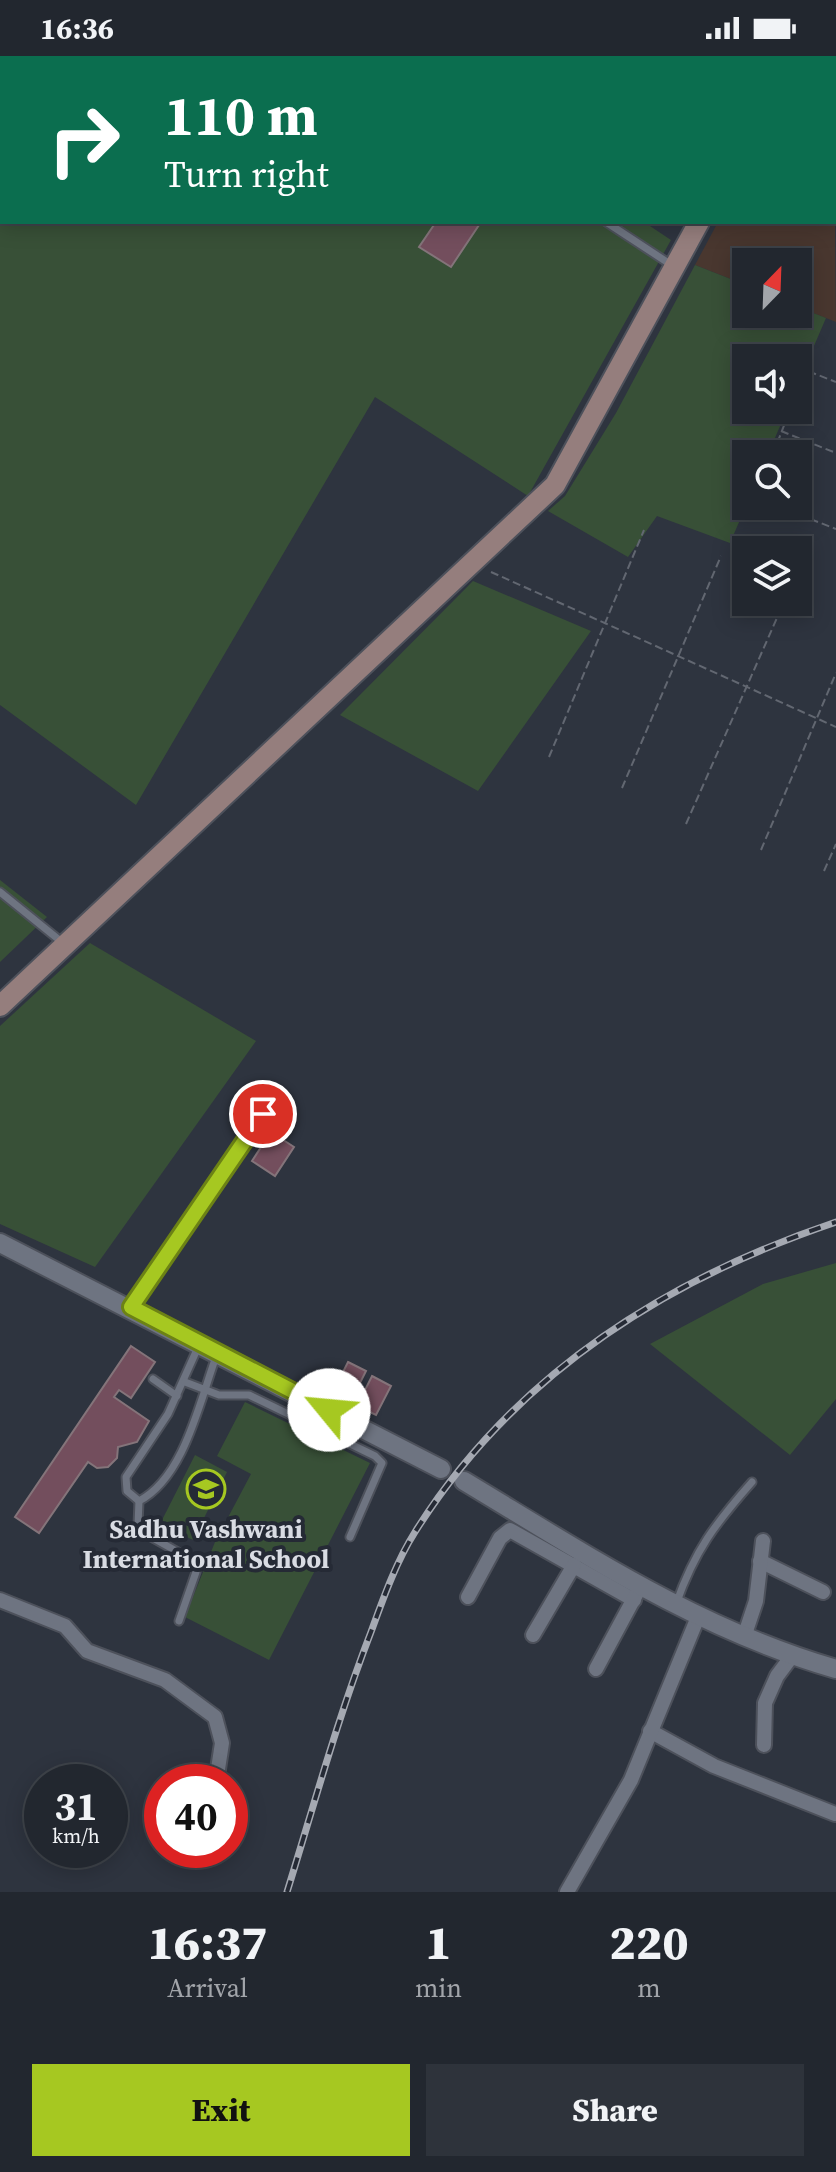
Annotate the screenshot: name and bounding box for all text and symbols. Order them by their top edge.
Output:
text: 16:36 [40,8,114,49]
text: 110 m [164,77,318,154]
icon: right [32,88,136,192]
text: Turn right [164,150,329,199]
north arrow [732,248,812,328]
map controls [732,248,812,616]
button: sound [732,344,812,424]
button: search [732,440,812,520]
button: layers [732,536,812,616]
pin [229,1080,297,1148]
icon: arrive [241,1092,285,1136]
position arrow [287,1368,371,1452]
school or university icon: Sadhu Vashwani International School [185,1468,227,1510]
place label: Sadhu Vashwani International School [83,1511,329,1577]
speed limit sign: 40 [144,1764,248,1868]
text: 31 [54,1779,98,1833]
text: km/h [52,1822,100,1850]
text: 16:37 [147,1909,268,1975]
text: 1 [425,1909,452,1975]
text: 220 [609,1909,689,1975]
text: Arrival [167,1970,248,2006]
text: min [415,1970,462,2006]
text: m [637,1970,661,2006]
button: Exit [32,2064,410,2156]
button: Share [426,2064,804,2156]

